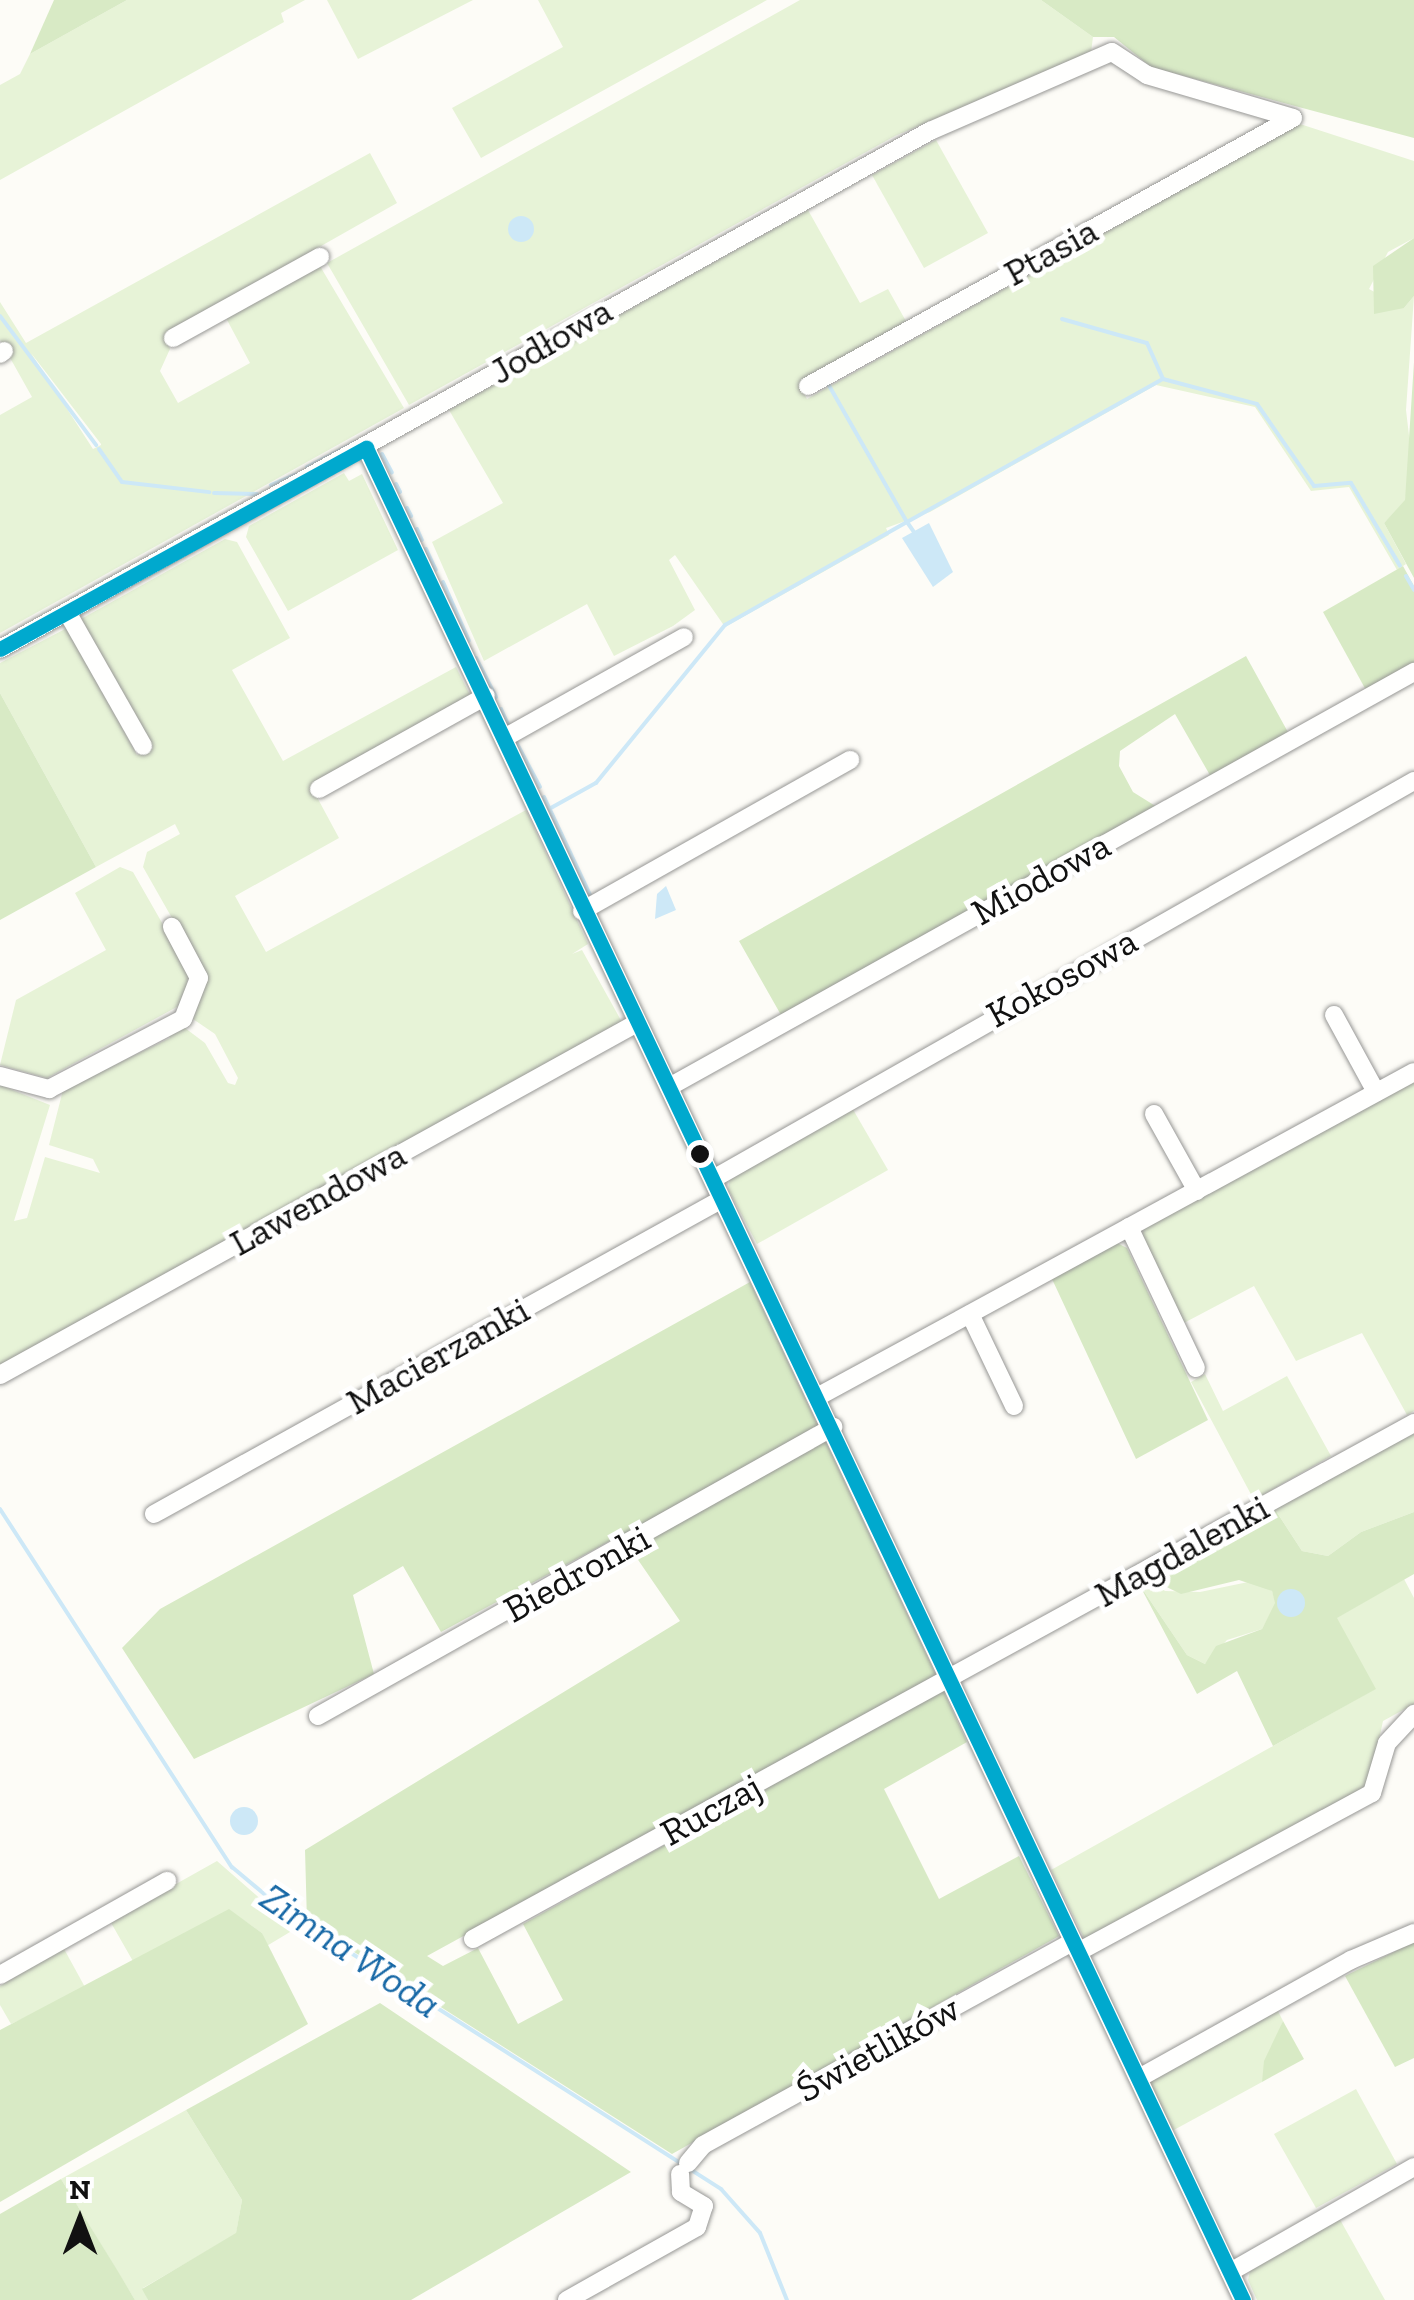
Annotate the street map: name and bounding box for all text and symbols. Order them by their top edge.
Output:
street label: Ptasia [996,208,1106,296]
street label: Jodłowa [482,288,620,394]
street label: Miodowa [964,822,1118,936]
street label: Kokosowa [979,918,1145,1038]
street label: Lawendowa [222,1132,414,1266]
unlabelled marker [690,1144,710,1164]
street label: Macierzanki [339,1287,537,1425]
street label: Magdalenki [1087,1485,1277,1617]
street label: Biedronki [496,1515,658,1633]
street label: Ruczaj [653,1764,769,1856]
water label: Zimna Woda [251,1872,451,2028]
street label: Świetlików [788,1985,968,2113]
north arrow [30,2170,130,2270]
text: N [69,2173,91,2206]

